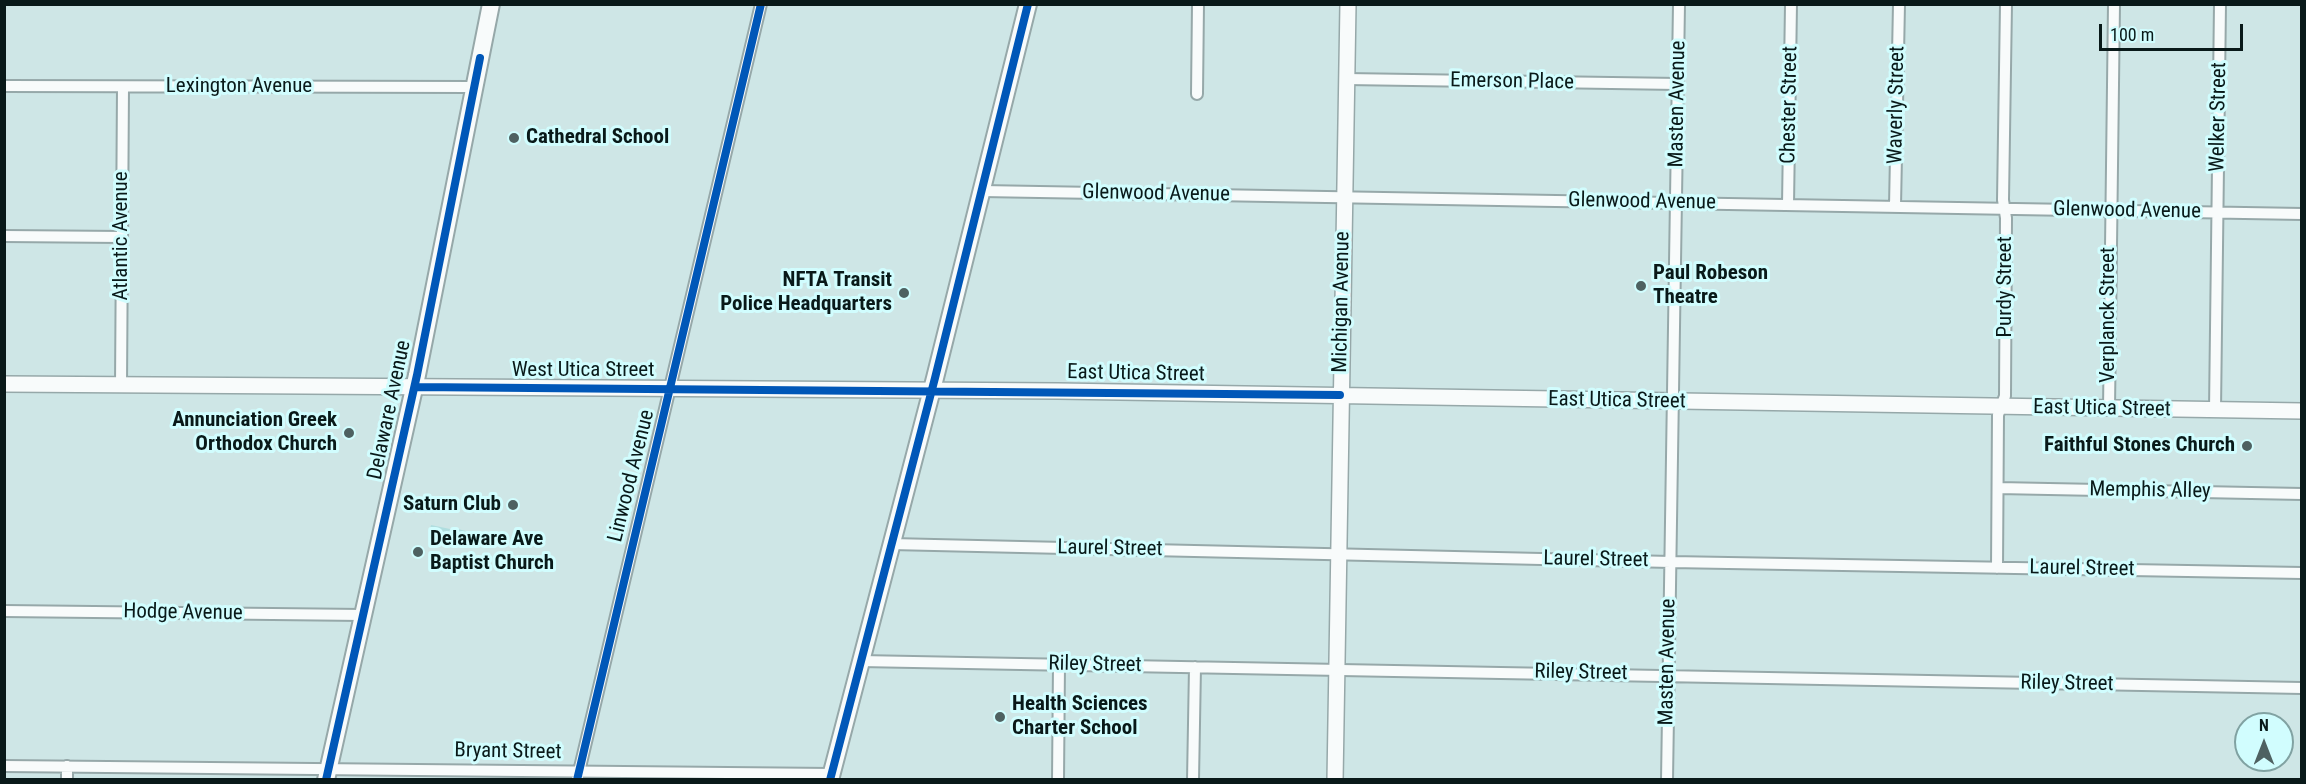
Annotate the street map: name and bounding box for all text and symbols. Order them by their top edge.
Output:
scale bar [2102,12,2246,50]
text: 100 m [2110,24,2154,45]
street label: Masten Avenue [1664,40,1692,168]
street label: Chester Street [1776,46,1804,164]
street label: Waverly Street [1883,46,1911,164]
street label: Welker Street [2205,62,2233,172]
street label: Emerson Place [1450,68,1574,96]
street label: Lexington Avenue [166,74,312,100]
place label: Cathedral School [526,125,669,151]
marker: Cathedral School [507,131,521,145]
street label: Atlantic Avenue [109,171,135,301]
street label: Glenwood Avenue [1082,180,1230,208]
street label: Glenwood Avenue [1568,188,1716,216]
street label: Glenwood Avenue [2053,197,2201,225]
street label: Michigan Avenue [1328,231,1356,373]
street label: Purdy Street [1993,236,2019,338]
street label: Verplanck Street [2096,247,2122,383]
place label: Paul Robeson Theatre [1653,261,1768,311]
place label: NFTA Transit Police Headquarters [720,268,892,318]
marker: Paul Robeson Theatre [1634,279,1648,293]
marker: NFTA Transit Police Headquarters [897,286,911,300]
street label: Delaware Avenue [363,338,417,482]
street label: West Utica Street [512,358,654,384]
street label: East Utica Street [1067,360,1205,388]
street label: East Utica Street [1548,387,1686,415]
street label: East Utica Street [2033,395,2171,423]
street label: Linwood Avenue [603,407,661,545]
place label: Annunciation Greek Orthodox Church [172,408,337,458]
marker: Annunciation Greek Orthodox Church [342,426,356,440]
place label: Faithful Stones Church [2044,433,2235,459]
marker: Faithful Stones Church [2240,439,2254,453]
street label: Memphis Alley [2089,477,2211,505]
place label: Saturn Club [403,492,501,518]
marker: Saturn Club [506,498,520,512]
place label: Delaware Ave Baptist Church [430,527,554,577]
street label: Laurel Street [1057,535,1163,563]
marker: Delaware Ave Baptist Church [411,545,425,559]
street label: Laurel Street [1543,546,1649,574]
street label: Laurel Street [2029,555,2135,583]
street label: Masten Avenue [1654,598,1682,726]
street label: Hodge Avenue [123,599,243,627]
street label: Riley Street [1048,652,1142,678]
street label: Riley Street [1534,660,1628,686]
street label: Riley Street [2020,671,2114,697]
place label: Health Sciences Charter School [1012,692,1148,742]
marker: Health Sciences Charter School [993,710,1007,724]
north arrow [2234,712,2294,772]
text: N [2259,716,2269,735]
street label: Bryant Street [454,738,562,766]

